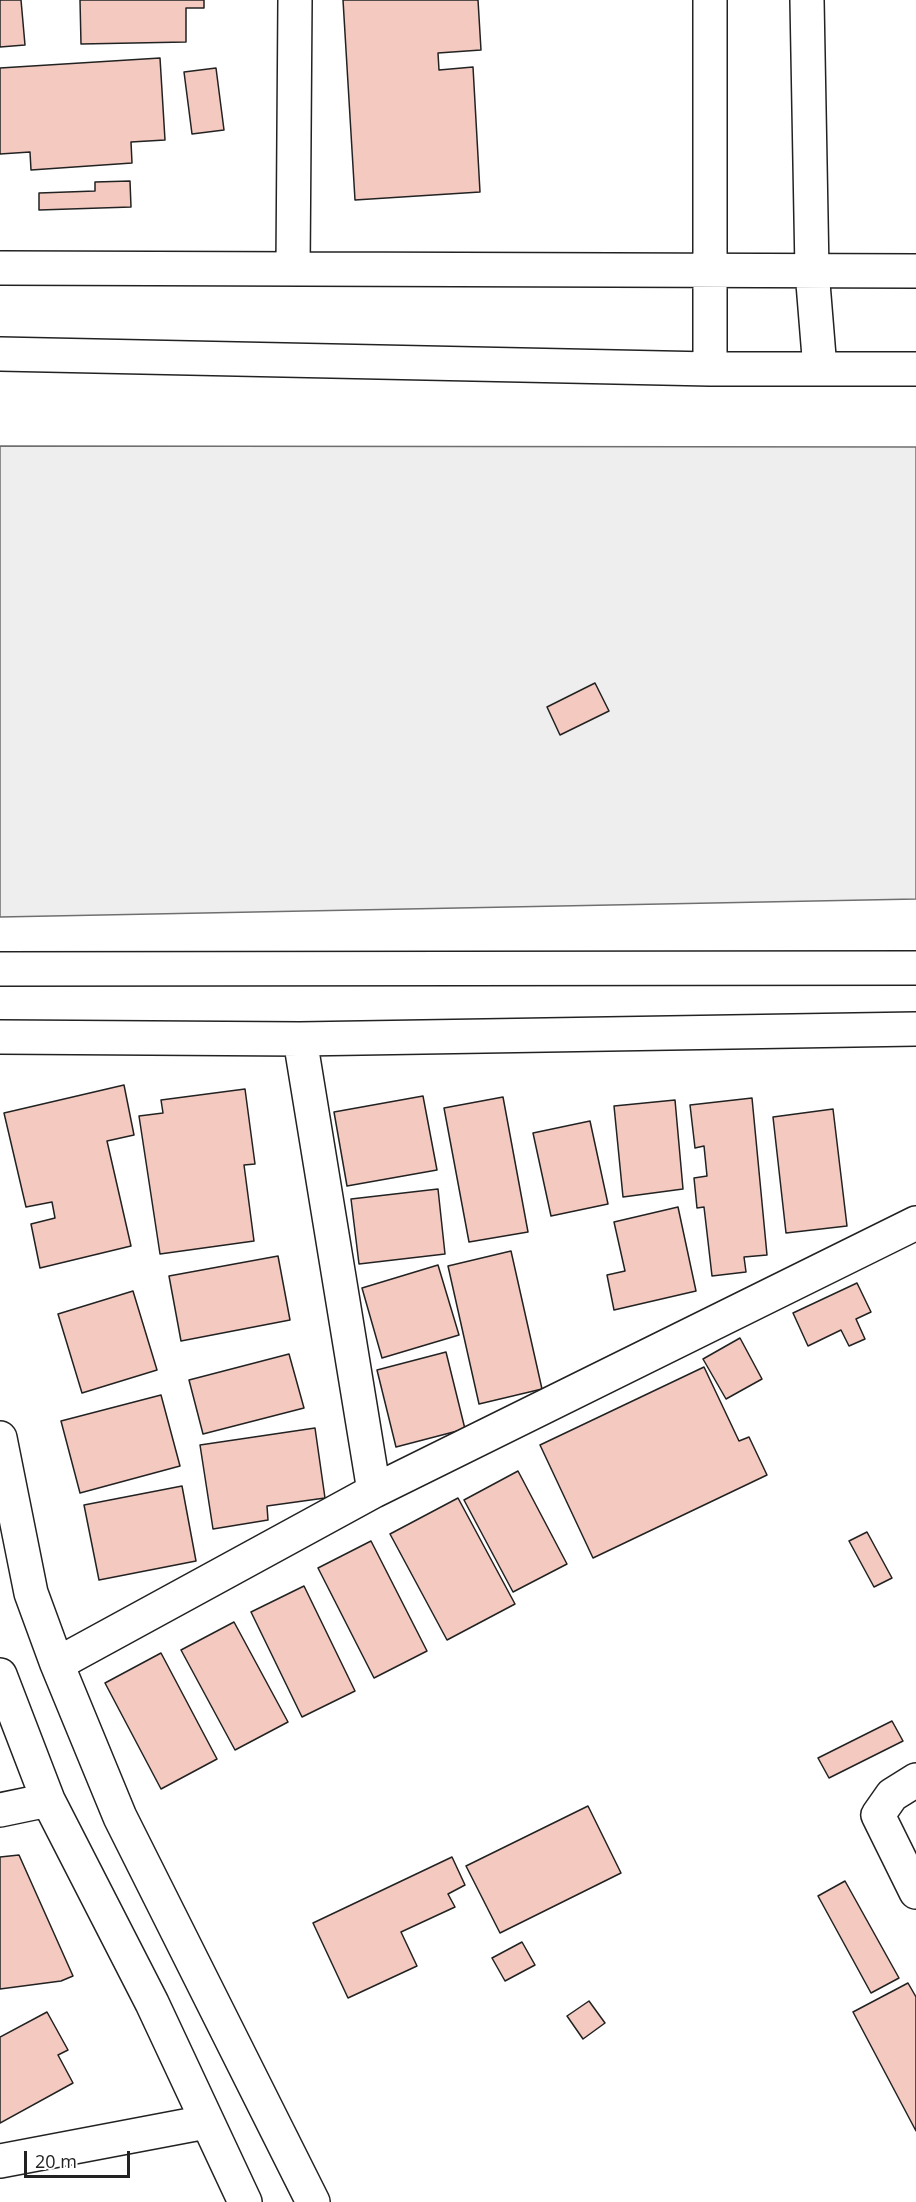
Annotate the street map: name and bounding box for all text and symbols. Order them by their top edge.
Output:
scale bar [27,2139,134,2177]
text: 20 m [35,2149,77,2173]

